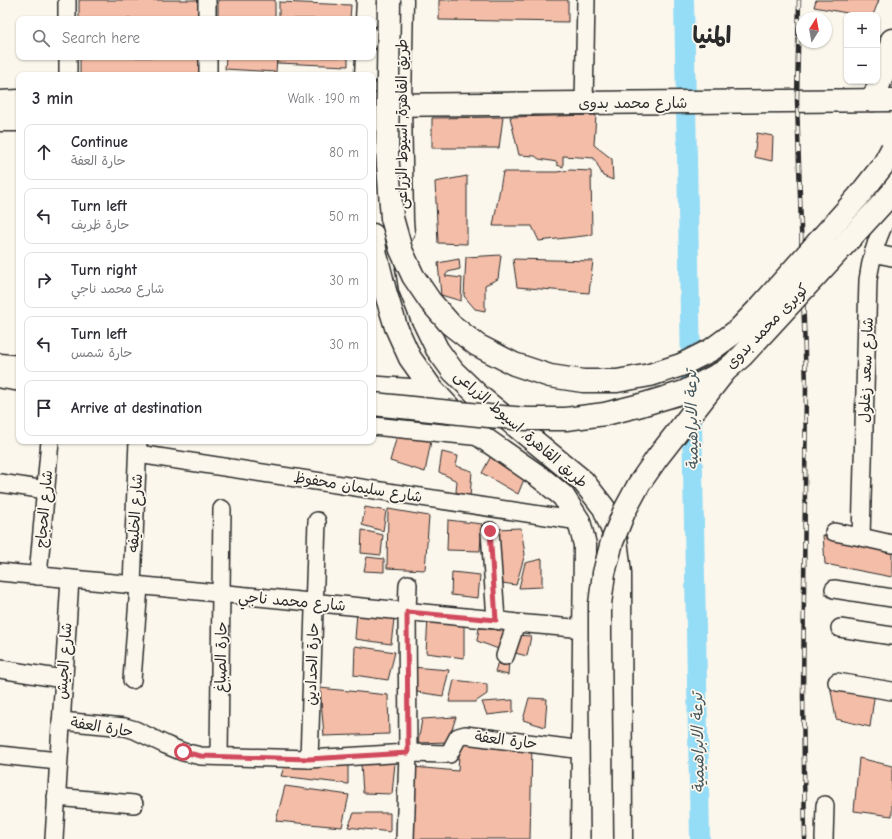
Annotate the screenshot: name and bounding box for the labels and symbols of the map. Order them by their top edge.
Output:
north arrow [796,12,832,48]
district label: المنيا [692,22,732,49]
street label: طريق القاهرة, اسيوط الزراعى [393,39,412,209]
street label: شارع محمد بدوى [579,94,687,113]
street label: كوبرى محمد بدوى [722,280,813,373]
street label: شارع سعد زغلول [855,317,878,423]
street label: طريق القاهرة, اسيوط الزراعى [450,366,591,493]
water label: ترعة الابراهيمية [682,366,703,470]
street label: شارع سليمان محفوظ [292,468,424,507]
street label: شارع الحجاج [32,469,57,549]
street label: شارع الخليفه [124,473,147,553]
route end [481,522,499,540]
street label: شارع محمد ناجي [237,587,346,619]
street label: حارة الصباغ [211,621,232,693]
street label: شارع الجيش [52,622,77,700]
street label: حارة الحدادين [302,622,322,706]
water label: ترعة الابراهيمية [688,689,709,793]
street label: حارة العفة [69,713,135,741]
street label: حارة العفة [474,727,538,753]
route start [174,743,192,761]

